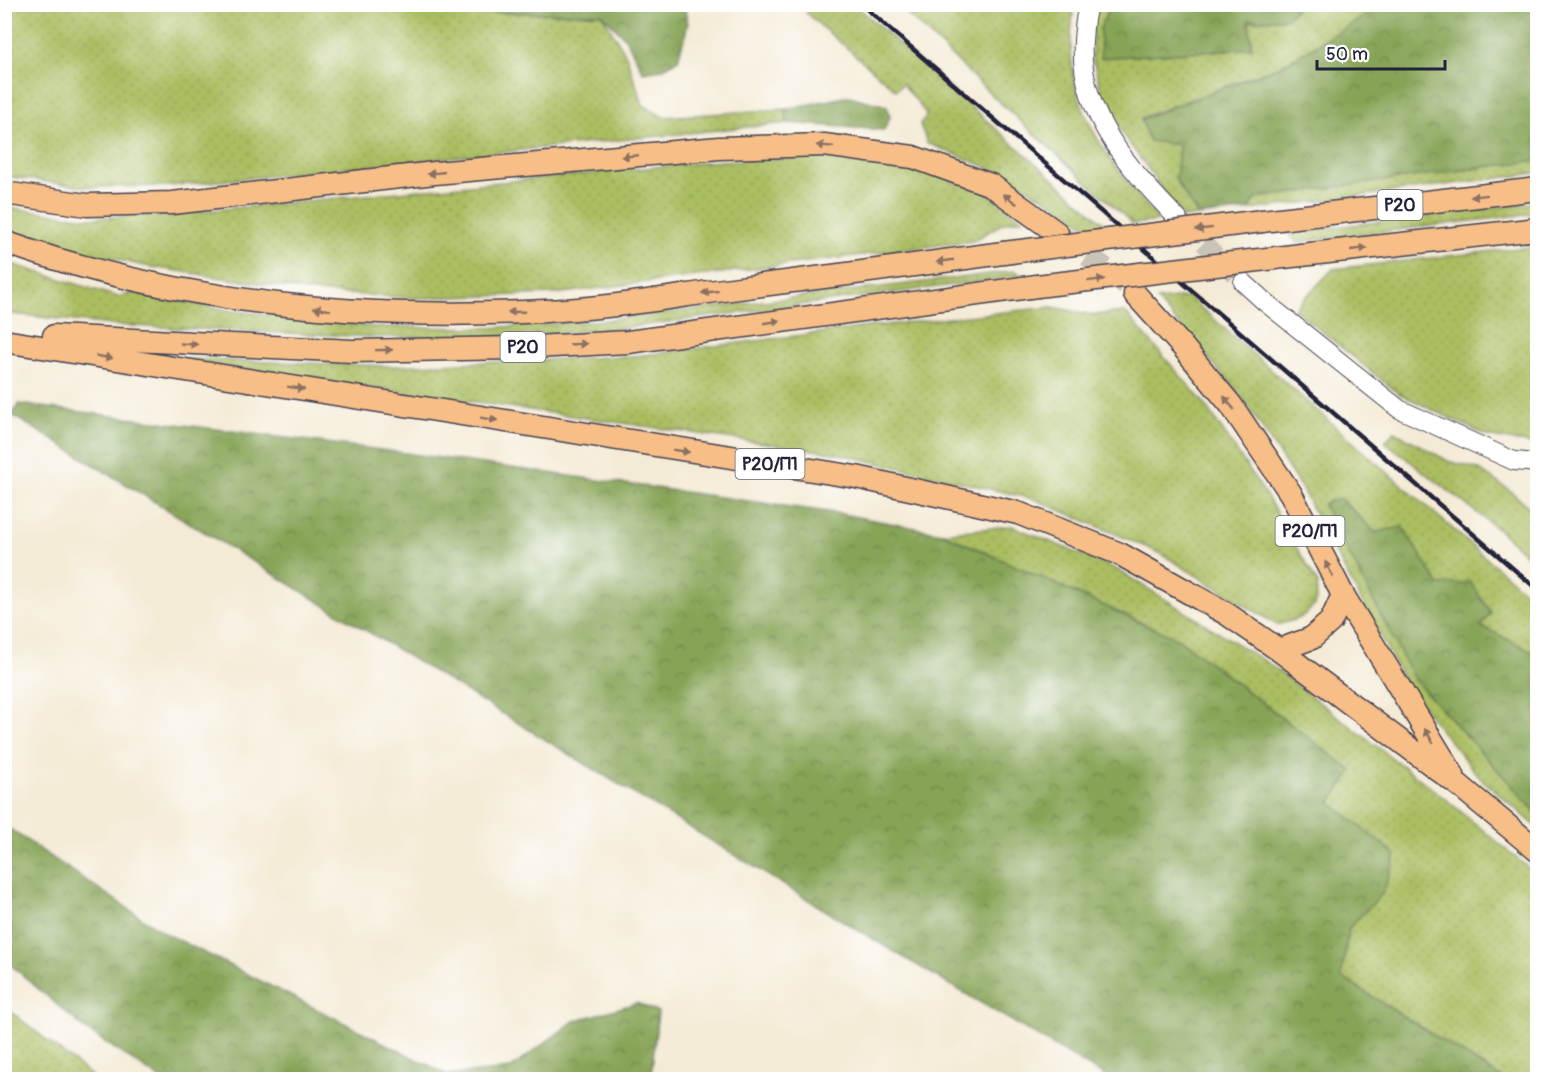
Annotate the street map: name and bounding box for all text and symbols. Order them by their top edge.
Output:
scale bar [1317,33,1444,71]
text: 50 m [1326,43,1368,66]
one-way arrow [815,141,834,151]
one-way arrow [621,151,640,160]
one-way arrow [427,168,446,178]
road number: Р20 [1378,190,1422,220]
one-way arrow [1470,191,1489,201]
one-way arrow [1002,193,1018,205]
one-way arrow [1195,224,1214,233]
one-way arrow [1350,244,1369,254]
one-way arrow [936,256,955,266]
one-way arrow [1086,275,1105,284]
one-way arrow [701,287,720,297]
one-way arrow [312,304,331,313]
one-way arrow [507,308,526,317]
one-way arrow [763,318,782,327]
road number: Р20 [500,332,546,362]
one-way arrow [179,339,198,348]
one-way arrow [569,340,588,349]
one-way arrow [374,346,393,355]
one-way arrow [94,352,113,361]
one-way arrow [287,384,306,393]
one-way arrow [1223,395,1235,410]
one-way arrow [479,415,498,424]
one-way arrow [672,446,691,455]
road number: Р20/П1 [736,449,804,479]
road number: Р20/П1 [1276,516,1344,546]
one-way arrow [1325,560,1335,578]
one-way arrow [1424,728,1435,745]

